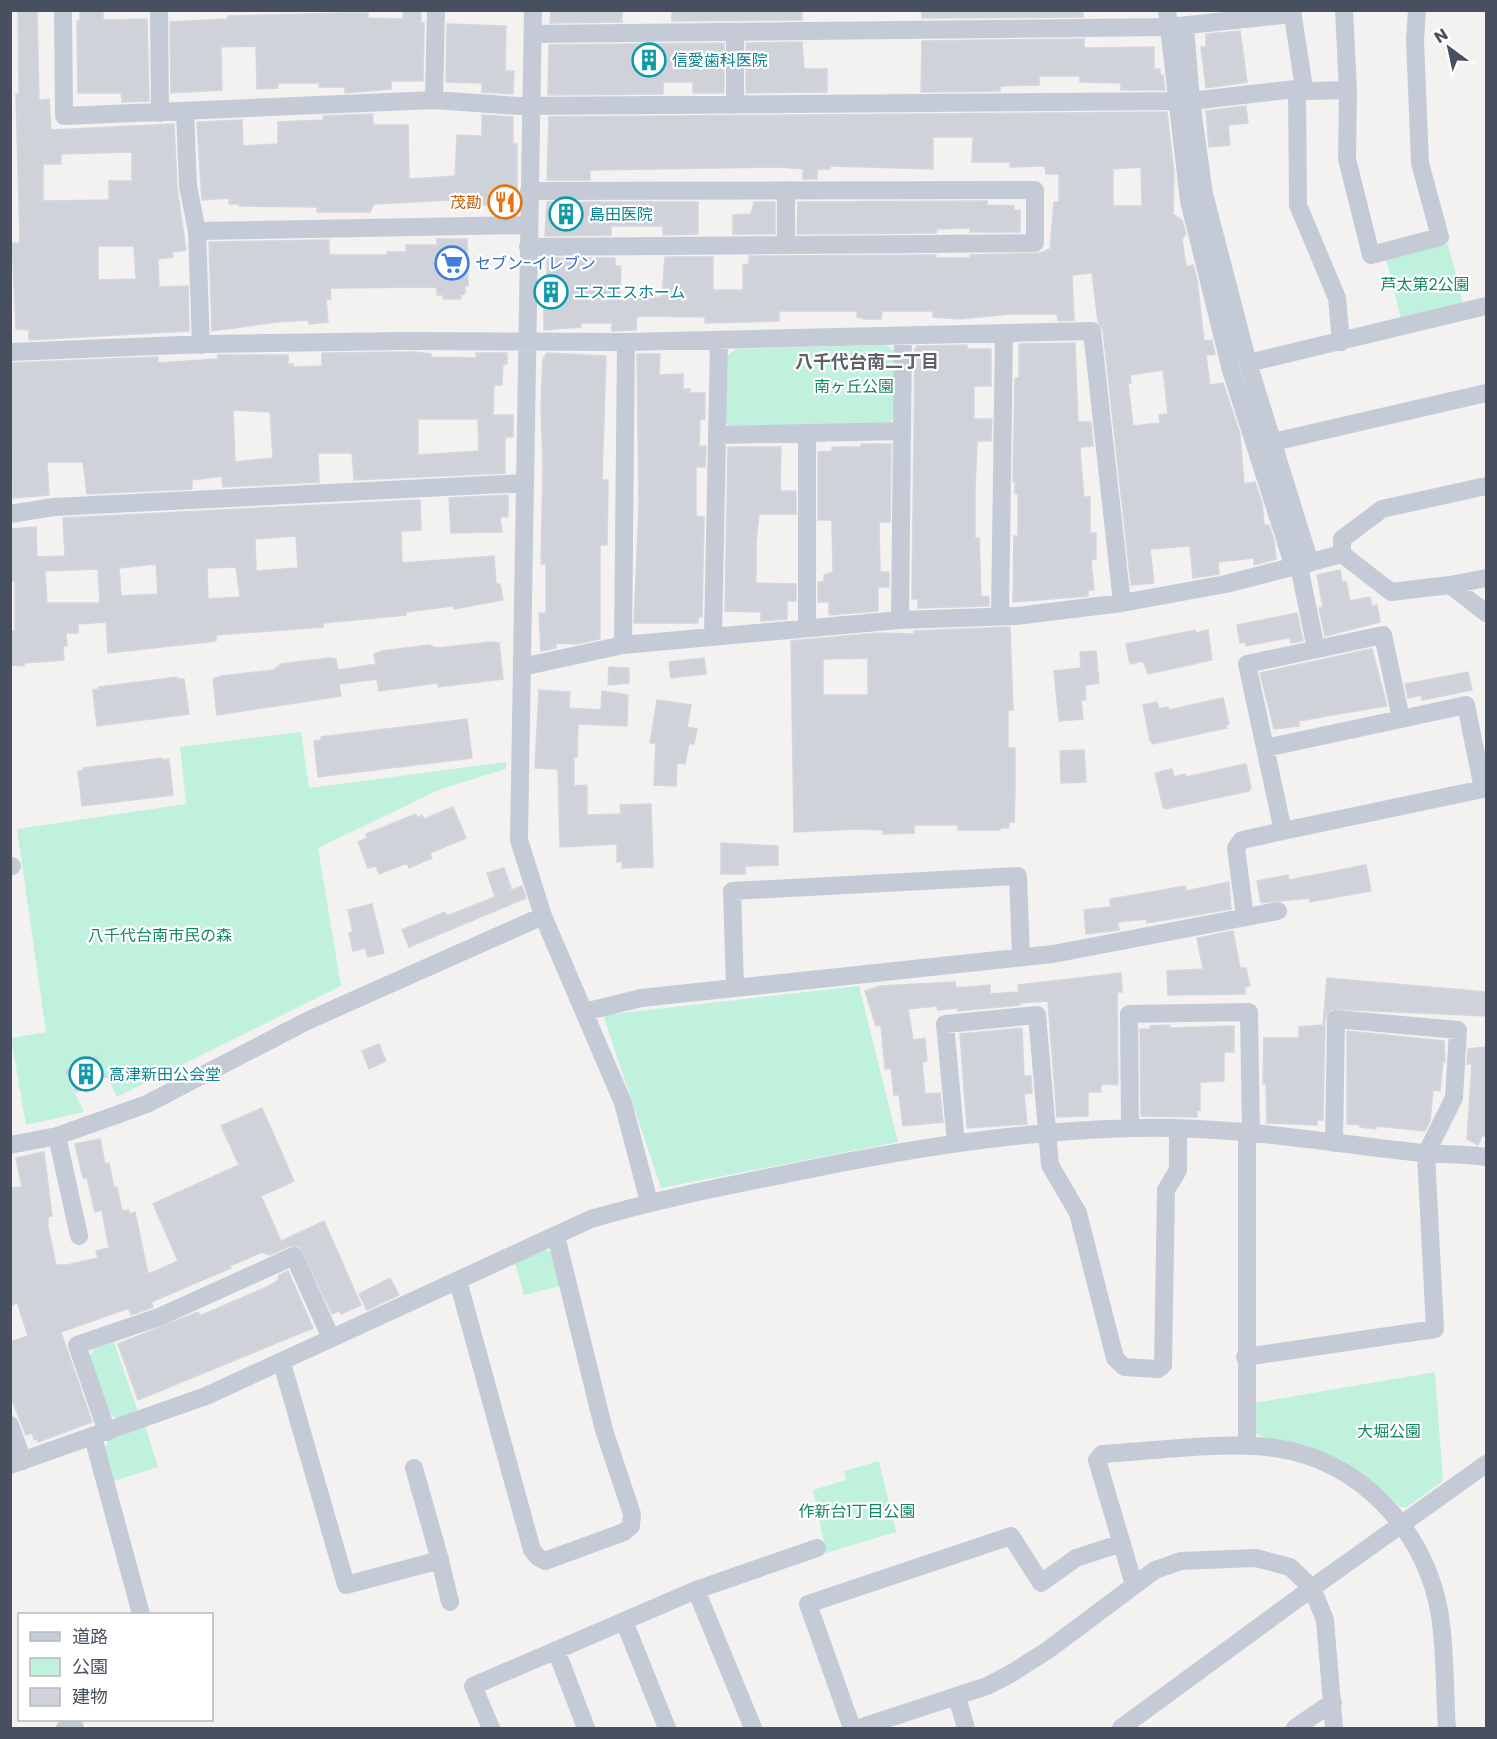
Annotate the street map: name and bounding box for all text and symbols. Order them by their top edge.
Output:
north arrow [1419,18,1479,78]
text: N [1430,23,1452,49]
building icon: 信愛歯科医院 [631,42,667,78]
place label: 信愛歯科医院 [672,49,768,72]
restaurant icon: 茂勘 [487,184,523,220]
place label: 茂勘 [450,191,482,214]
building icon: 島田医院 [548,196,584,232]
place label: 島田医院 [589,203,653,226]
supermarket icon: セブン-イレブン [434,245,470,281]
place label: セブン-イレブン [475,252,596,275]
park label: 芦太第2公園 [1380,273,1470,296]
building icon: エスエスホーム [533,274,569,310]
place label: エスエスホーム [574,281,686,304]
district label: 八千代台南二丁目 [795,349,939,374]
park label: 南ヶ丘公園 [814,375,894,398]
park label: 八千代台南市民の森 [88,924,232,947]
building icon: 高津新田公会堂 [68,1056,104,1092]
place label: 高津新田公会堂 [109,1063,221,1086]
park label: 大堀公園 [1357,1420,1421,1443]
park label: 作新台1丁目公園 [798,1500,916,1523]
legend [18,1613,213,1721]
text: 道路 [72,1624,108,1649]
text: 公園 [72,1654,108,1679]
text: 建物 [72,1684,108,1709]

